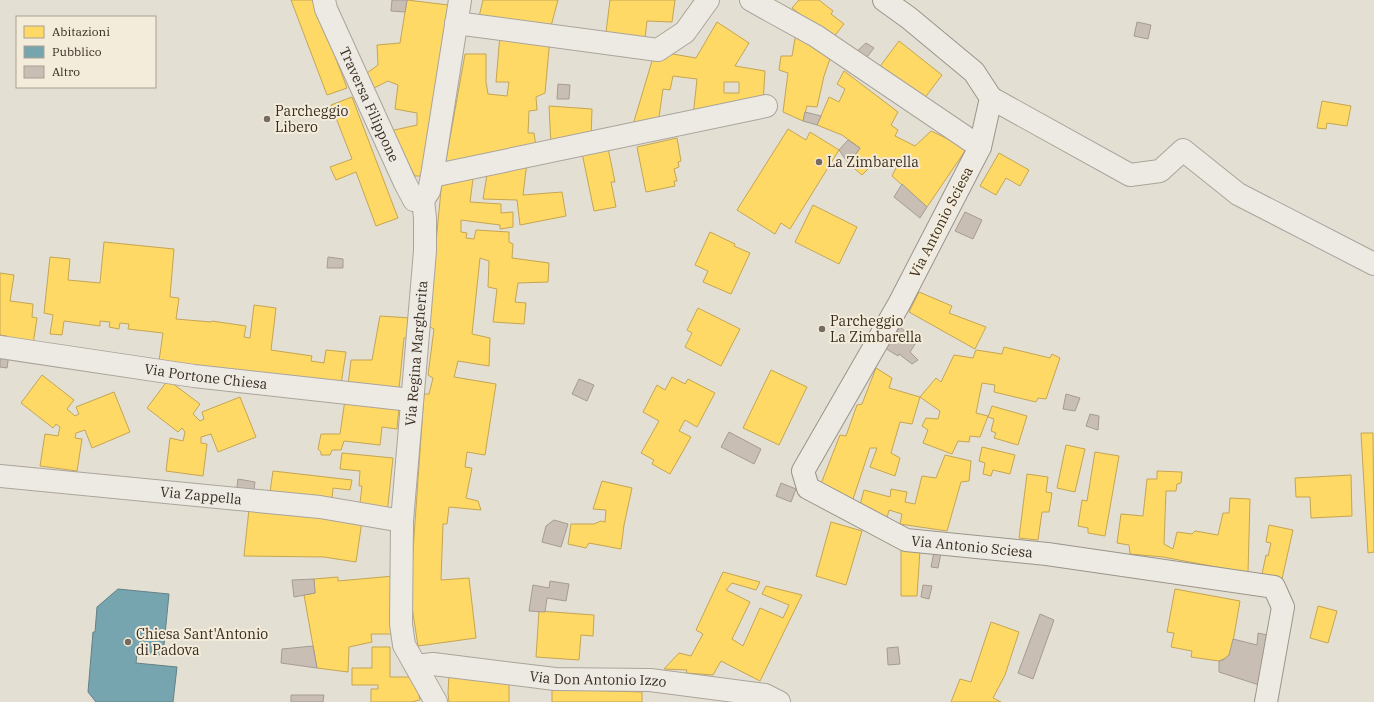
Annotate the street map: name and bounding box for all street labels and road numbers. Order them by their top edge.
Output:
street label: Traversa Filippone [335,44,403,165]
street label: Via Antonio Sciesa [905,163,977,280]
street label: Via Regina Margherita [401,279,431,427]
street label: Via Portone Chiesa [143,360,269,393]
street label: Via Zappella [159,483,243,508]
street label: Via Antonio Sciesa [910,532,1034,562]
street label: Via Don Antonio Izzo [528,667,668,691]

